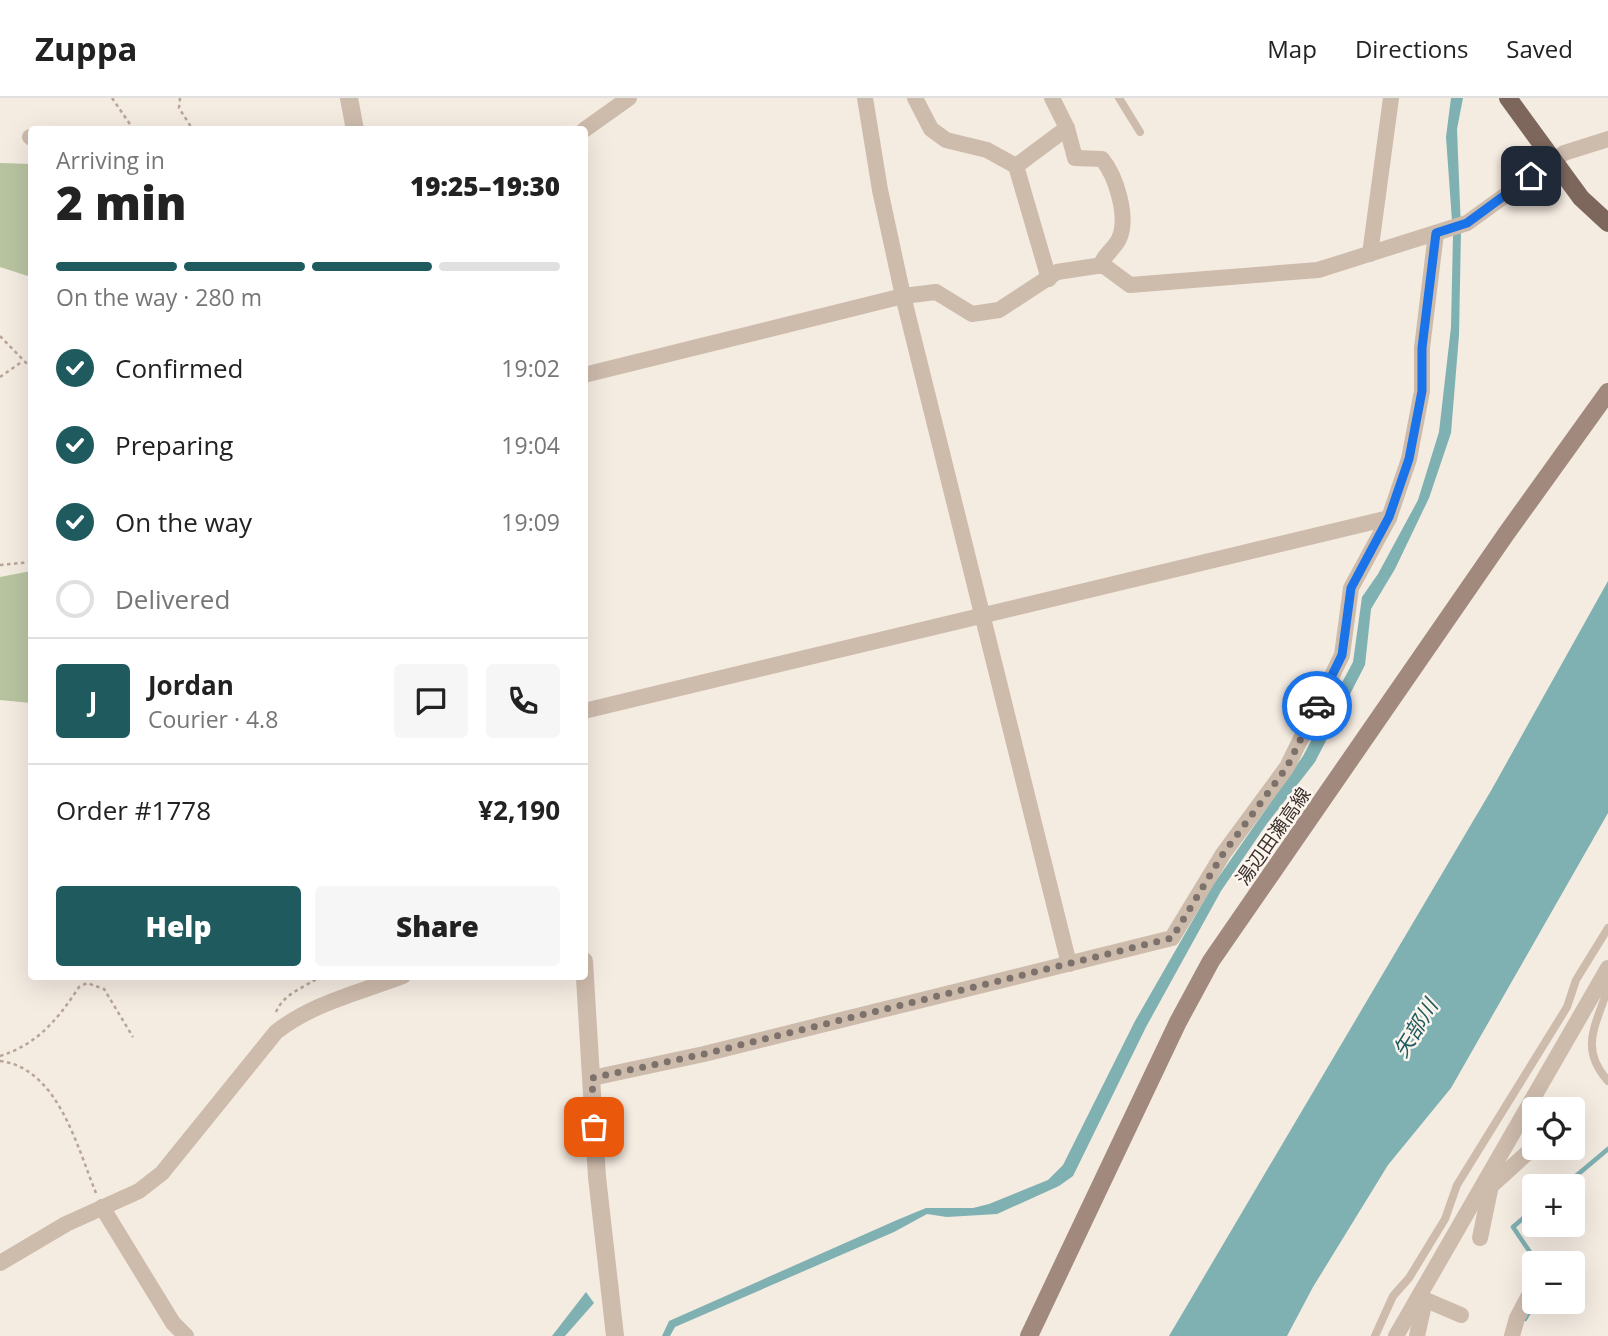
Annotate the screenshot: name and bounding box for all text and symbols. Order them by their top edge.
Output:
text: Zuppa [35,26,138,71]
text: Map [1267,32,1317,65]
text: Directions [1355,32,1468,65]
text: Saved [1506,32,1573,65]
text: Arriving in [56,144,165,176]
pin [1501,146,1561,206]
icon: home [1512,157,1550,195]
text: 19:25–19:30 [410,168,560,204]
text: 2 min [56,171,187,233]
text: On the way · 280 m [56,281,262,313]
icon: check [56,349,94,387]
text: Confirmed [115,350,243,386]
text: 19:02 [501,352,560,384]
icon: check [56,426,94,464]
text: Preparing [115,427,233,463]
text: 19:04 [501,429,560,461]
icon: check [56,503,94,541]
text: On the way [115,504,252,540]
text: 19:09 [501,506,560,538]
text: Delivered [115,581,230,617]
button: chat [394,664,468,738]
button: phone [486,664,560,738]
text: Jordan [148,667,234,703]
courier [1282,671,1352,741]
text: J [89,683,97,719]
icon: car [1298,687,1336,725]
text: Courier · 4.8 [148,703,278,735]
street label: 湯辺田瀬高線 [1230,782,1316,890]
text: Order #1778 [56,792,211,828]
text: ¥2,190 [478,792,560,828]
button: Help [56,886,301,966]
button: Share [315,886,560,966]
water label: 矢部川 [1386,992,1445,1062]
pin [564,1097,624,1157]
map controls [1522,1097,1585,1314]
button: locate [1522,1097,1585,1160]
icon: bag [575,1108,613,1146]
button: + [1522,1174,1585,1237]
button: − [1522,1251,1585,1314]

